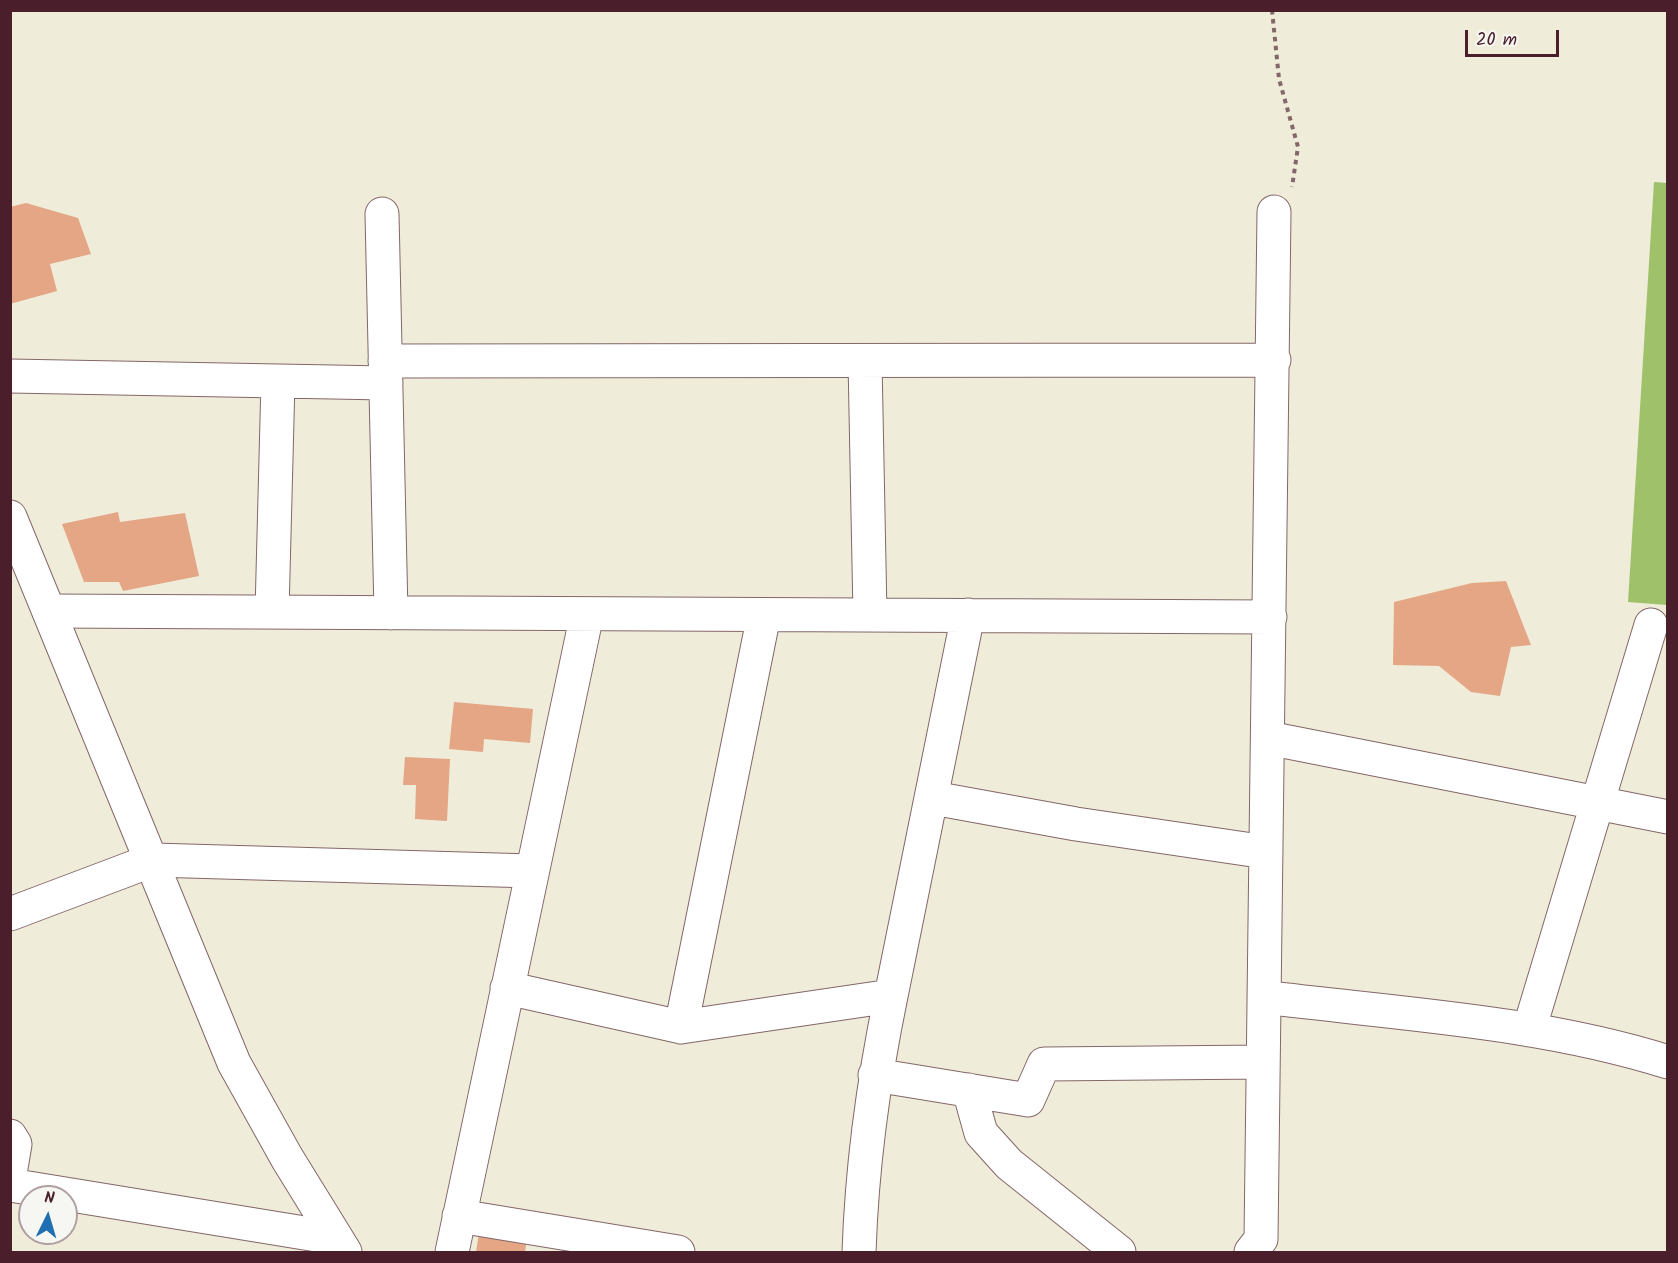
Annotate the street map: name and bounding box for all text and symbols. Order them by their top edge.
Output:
scale bar [1468,18,1562,56]
text: 20 m [1476,26,1517,55]
north arrow [18,1185,78,1245]
text: N [43,1186,56,1211]

